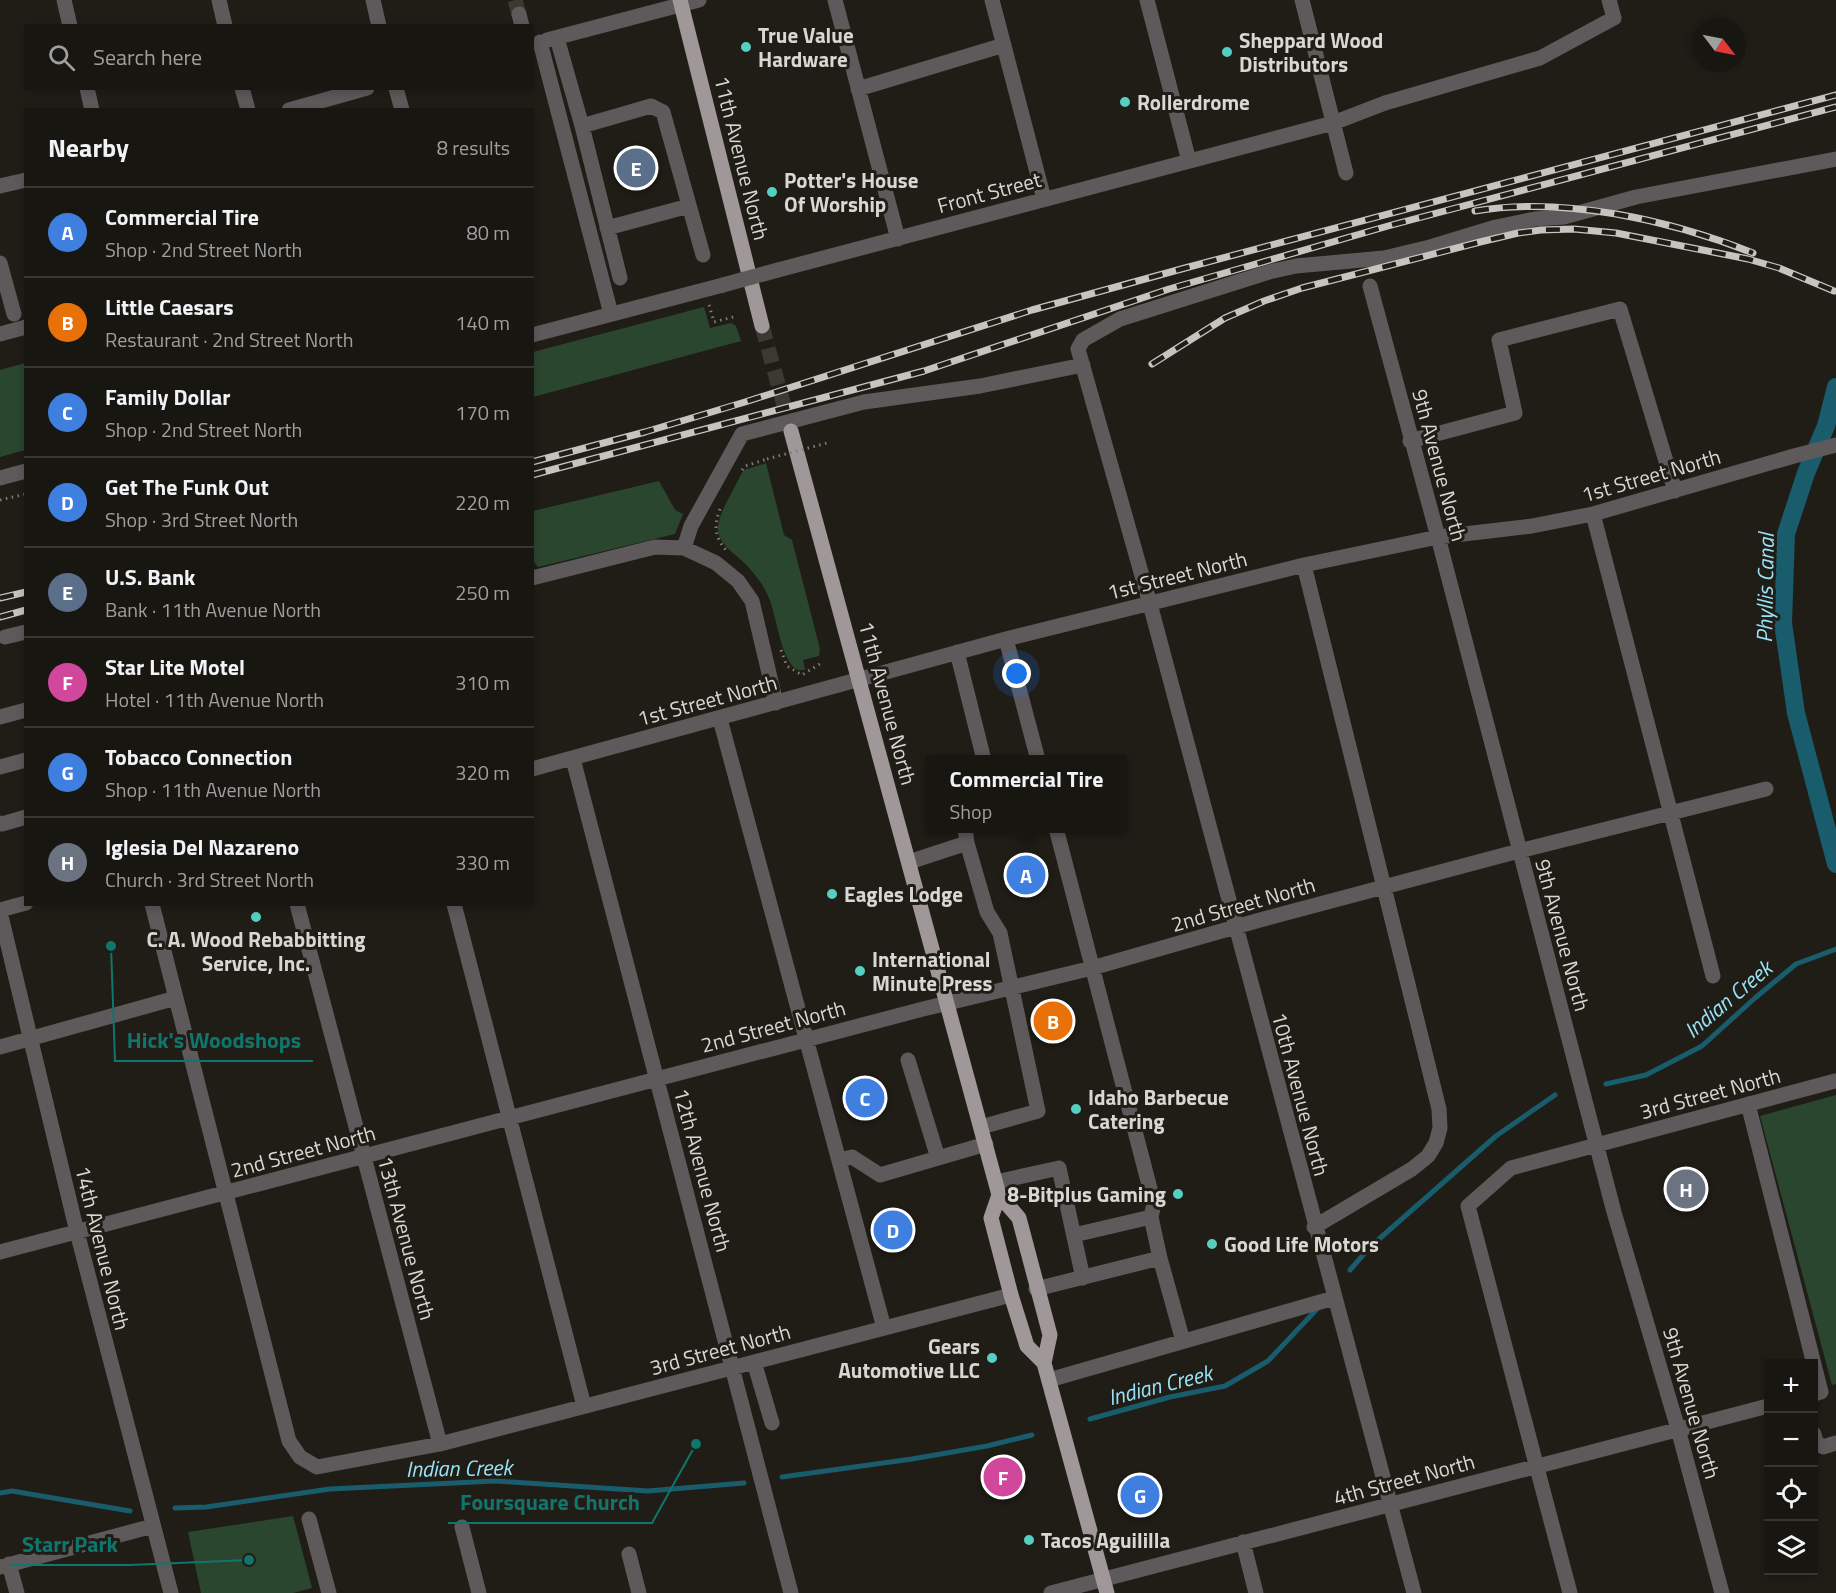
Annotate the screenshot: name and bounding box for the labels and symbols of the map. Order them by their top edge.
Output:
north arrow [1692,18,1746,72]
place label: True Value Hardware [758,19,854,75]
place label: Sheppard Wood Distributors [1239,24,1383,80]
marker: True Value Hardware [739,40,753,54]
marker: Sheppard Wood Distributors [1220,45,1234,59]
street label: 11th Avenue North [706,73,778,243]
place label: Rollerdrome [1137,86,1250,118]
marker: Rollerdrome [1118,95,1132,109]
pin: E [616,146,656,190]
street label: Front Street [934,163,1045,221]
place label: Potter's House Of Worship [784,164,918,220]
marker: Potter's House Of Worship [765,185,779,199]
street label: 9th Avenue North [1404,385,1476,545]
street label: 1st Street North [1578,440,1724,510]
water label: Phyllis Canal [1747,531,1783,643]
street label: 1st Street North [1104,542,1250,608]
street label: 11th Avenue North [851,618,925,788]
your location [1002,659,1031,688]
street label: 1st Street North [634,666,780,734]
pin: A [1006,852,1046,898]
street label: 9th Avenue North [1527,855,1599,1015]
street label: 2nd Street North [1167,868,1319,940]
place label: Eagles Lodge [844,878,963,910]
marker: Eagles Lodge [825,887,839,901]
marker: C. A. Wood Rebabbitting Service, Inc. [249,910,263,924]
place label: C. A. Wood Rebabbitting Service, Inc. [146,923,366,979]
place label: International Minute Press [872,943,992,999]
water label: Indian Creek [1676,950,1781,1046]
marker: International Minute Press [853,964,867,978]
street label: 2nd Street North [697,991,849,1061]
pin: B [1034,998,1072,1044]
street label: 10th Avenue North [1264,1009,1338,1179]
callout: Hick's Woodshops [115,1021,313,1061]
text: Hick's Woodshops [127,1023,301,1057]
street label: 3rd Street North [1636,1059,1784,1127]
pin: C [846,1076,884,1120]
place label: Idaho Barbecue Catering [1088,1081,1229,1137]
street label: 12th Avenue North [666,1085,740,1255]
marker: Idaho Barbecue Catering [1069,1102,1083,1116]
street label: 2nd Street North [227,1116,379,1186]
street label: 13th Avenue North [370,1153,444,1323]
street label: 14th Avenue North [67,1163,139,1333]
pin: H [1666,1166,1706,1212]
place label: 8-Bitplus Gaming [1007,1178,1166,1210]
marker: 8-Bitplus Gaming [1171,1187,1185,1201]
pin: D [874,1208,912,1252]
place label: Good Life Motors [1224,1228,1379,1260]
marker: Good Life Motors [1205,1237,1219,1251]
street label: 3rd Street North [646,1315,794,1383]
street label: 9th Avenue North [1655,1323,1729,1483]
place label: Gears Automotive LLC [838,1330,980,1386]
marker: Gears Automotive LLC [985,1351,999,1365]
water label: Indian Creek [1104,1355,1218,1414]
street label: 4th Street North [1330,1445,1478,1513]
water label: Indian Creek [406,1450,515,1486]
pin: F [984,1454,1022,1500]
pin: G [1120,1472,1160,1518]
callout: Foursquare Church [448,1483,652,1523]
text: Foursquare Church [460,1485,640,1519]
place label: Tacos Aguililla [1041,1524,1170,1556]
callout: Starr Park [10,1525,130,1565]
text: Starr Park [22,1527,119,1561]
marker: Tacos Aguililla [1022,1533,1036,1547]

